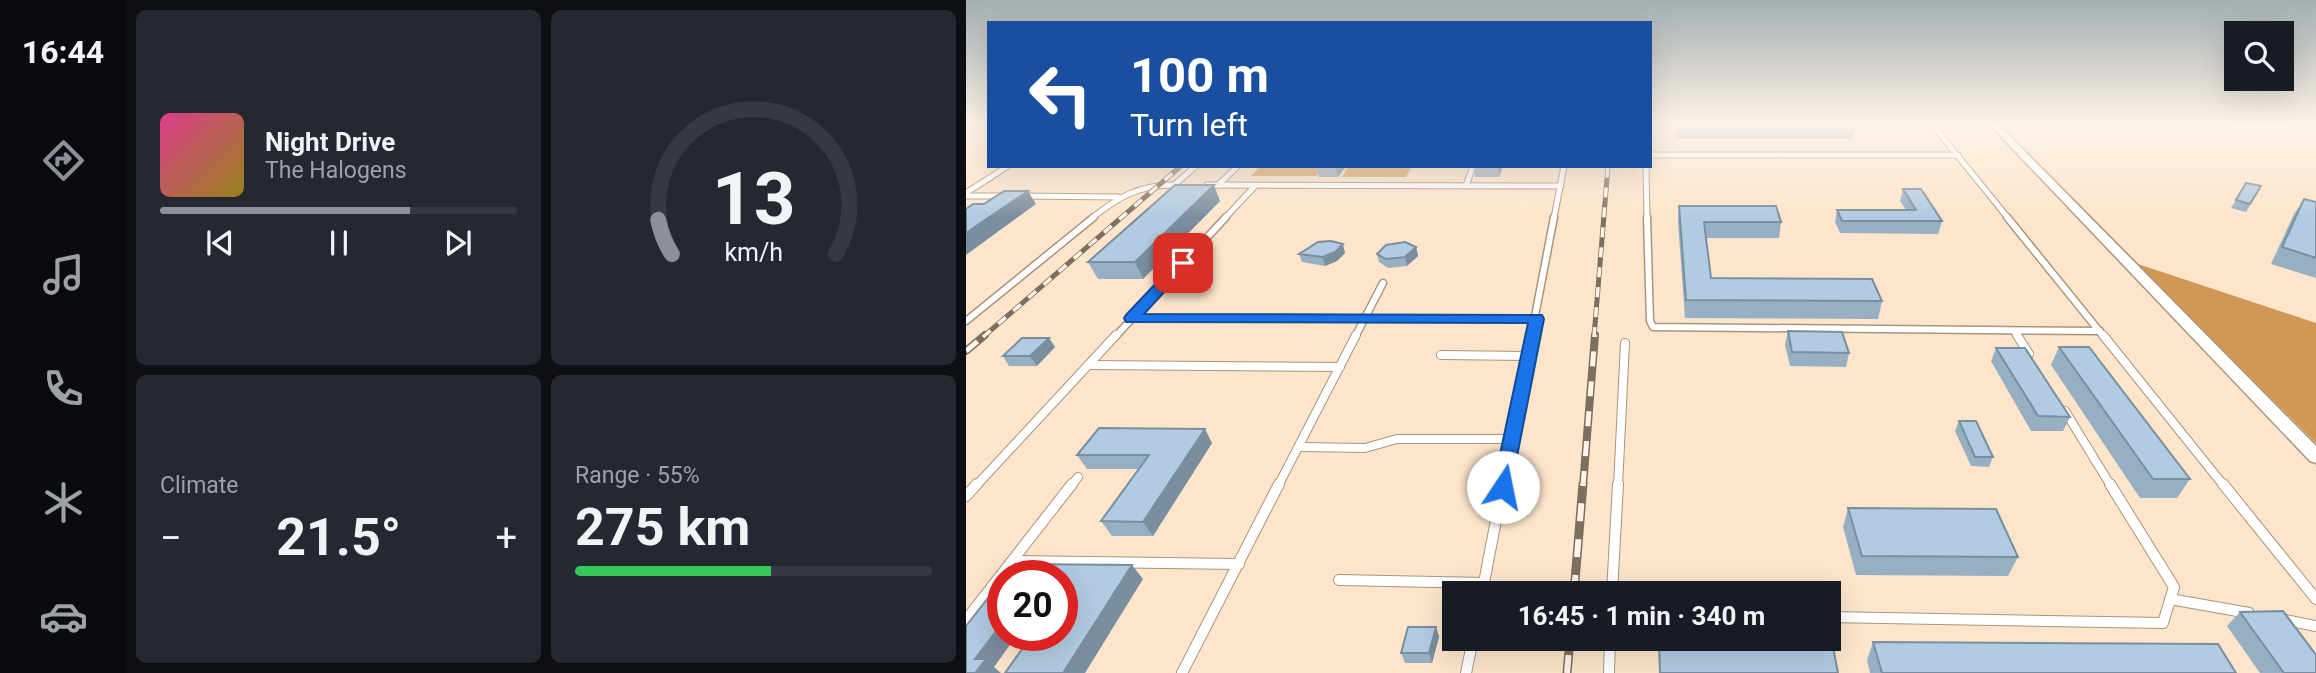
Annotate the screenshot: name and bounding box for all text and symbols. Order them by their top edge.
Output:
map controls [2224,21,2294,91]
button: search [2224,21,2294,91]
text: 16:44 [22,33,104,71]
text: 100 m [1130,47,1269,104]
icon: left [1015,49,1106,140]
text: Turn left [1130,106,1248,144]
text: Night Drive [265,127,395,157]
icon: directions [39,136,88,185]
text: 13 [712,156,795,242]
text: The Halogens [265,157,407,184]
icon: previous [201,224,239,262]
icon: pause [320,224,358,262]
icon: next [439,224,477,262]
pin [1153,233,1213,293]
text: km/h [724,238,783,267]
icon: arrive [1164,244,1202,282]
icon: music [39,250,88,299]
icon: phone [39,364,88,413]
position arrow [1466,450,1540,524]
text: Range · 55% [575,462,700,489]
text: Climate [160,472,239,499]
icon: climate [39,478,88,527]
text: 275 km [575,497,750,558]
text: 21.5° [276,507,401,568]
text: − [160,516,182,560]
text: + [495,516,517,560]
speed limit sign: 20 [987,560,1078,651]
icon: car [39,592,88,641]
text: 16:45 · 1 min · 340 m [1518,601,1765,631]

